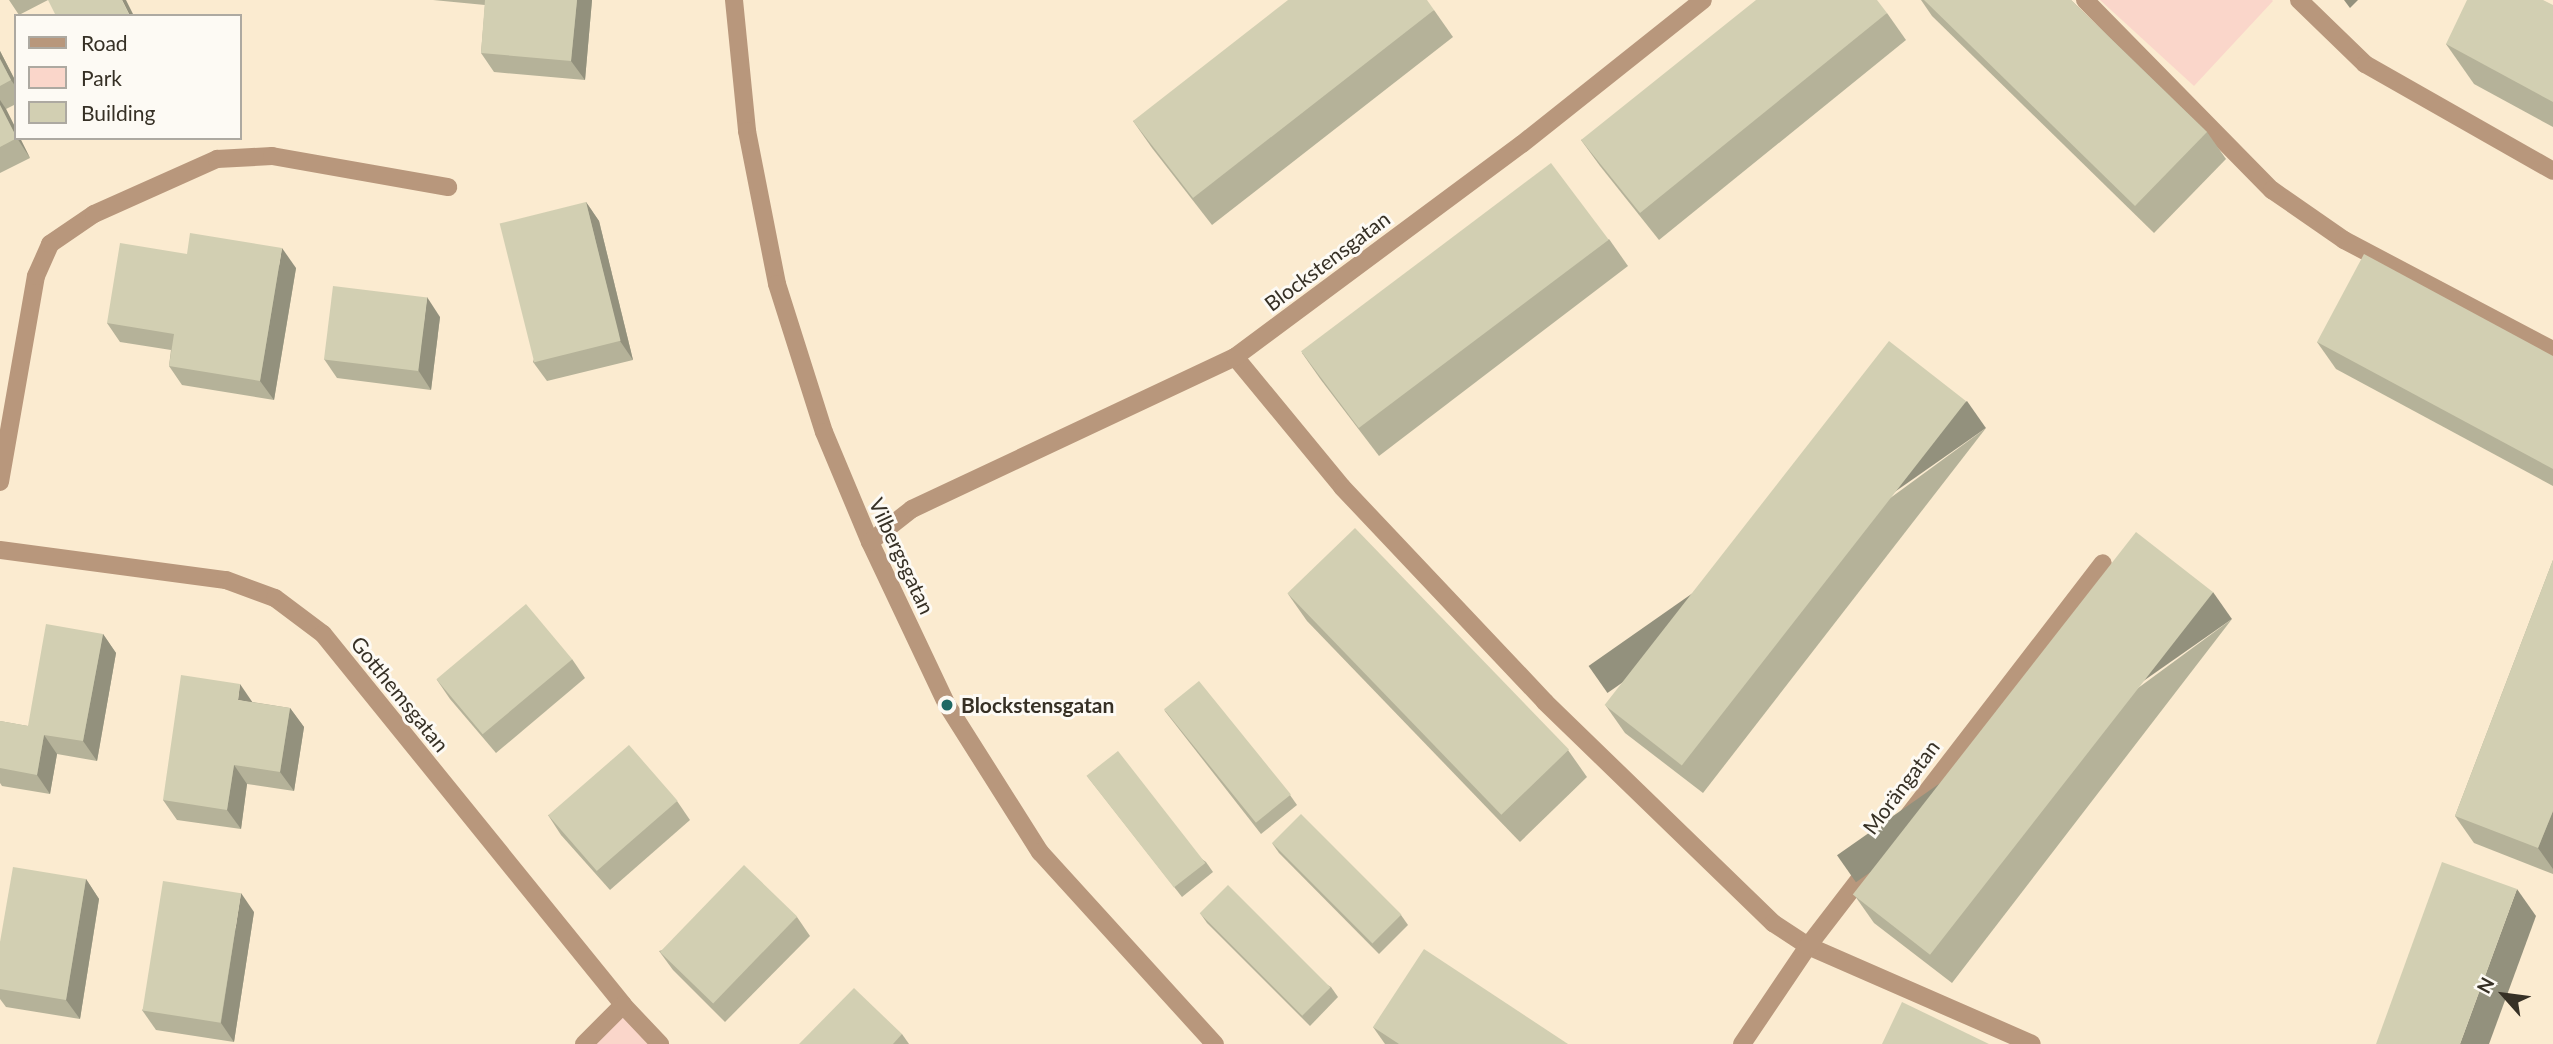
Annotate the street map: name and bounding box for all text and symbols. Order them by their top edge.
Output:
legend [14,14,242,140]
text: Road [81,30,128,55]
text: Park [81,65,122,90]
text: Building [81,100,156,125]
street label: Blockstensgatan [1259,206,1395,316]
street label: Vilbergsgatan [864,494,940,618]
street label: Gotthemsgatan [346,631,454,757]
place label: Blockstensgatan [961,692,1114,718]
marker: Blockstensgatan [939,697,955,713]
street label: Morängatan [1857,735,1945,839]
north arrow [2469,960,2539,1030]
text: N [2471,973,2499,997]

